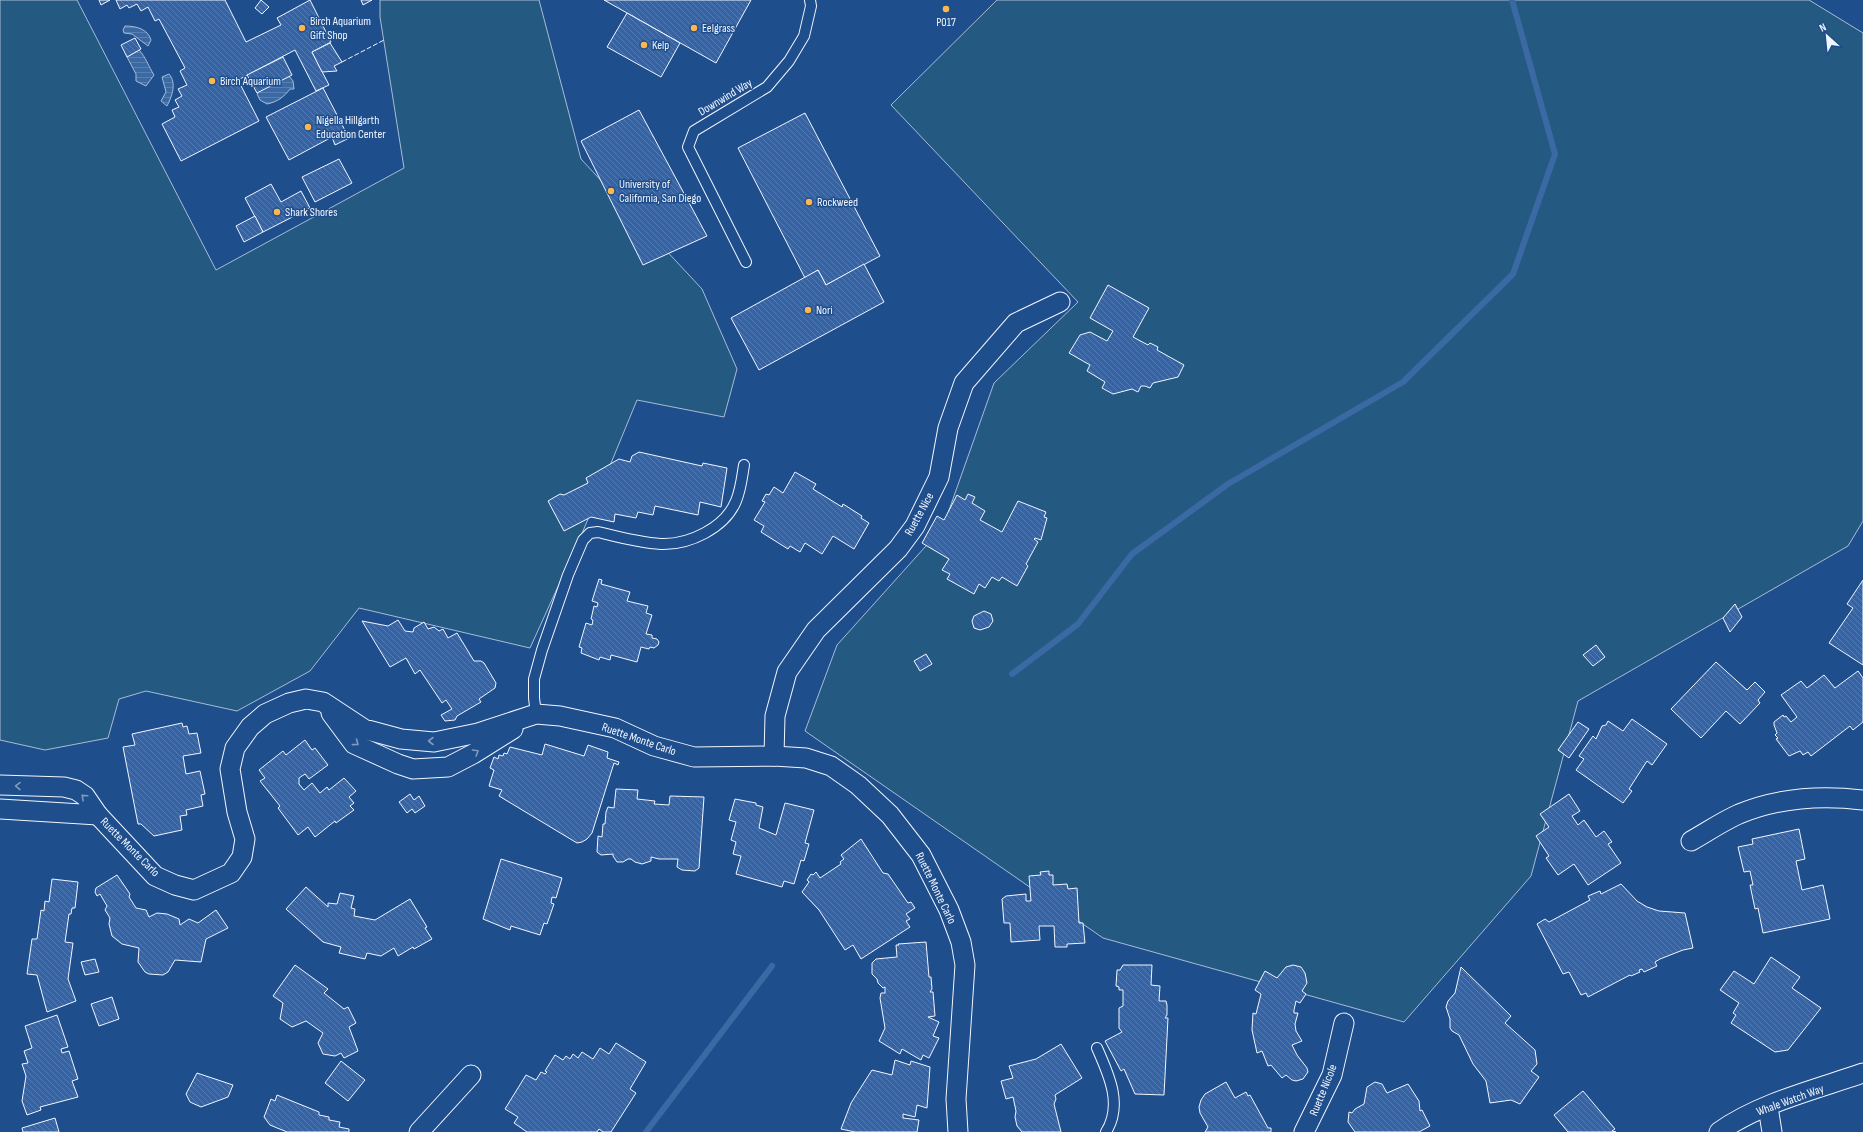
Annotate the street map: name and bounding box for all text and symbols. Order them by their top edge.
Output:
marker: P017 [941,4,951,14]
place label: Birch Aquarium Gift Shop [310,14,371,43]
place label: P017 [936,15,956,30]
north arrow [1807,16,1847,56]
text: N [1817,20,1828,35]
place label: Eelgrass [702,21,735,36]
marker: Birch Aquarium Gift Shop [297,23,307,33]
marker: Eelgrass [689,23,699,33]
place label: Kelp [652,38,669,53]
marker: Kelp [639,40,649,50]
place label: Birch Aquarium [220,74,281,89]
street label: Downwind Way [696,75,755,119]
marker: Birch Aquarium [207,76,217,86]
place label: Nigella Hillgarth Education Center [316,113,386,142]
marker: Nigella Hillgarth Education Center [303,122,313,132]
place label: University of California, San Diego [619,177,701,206]
marker: University of California, San Diego [606,186,616,196]
place label: Rockweed [817,195,858,210]
marker: Rockweed [804,197,814,207]
place label: Shark Shores [285,205,337,220]
marker: Shark Shores [272,207,282,217]
place label: Nori [816,303,833,318]
marker: Nori [803,305,813,315]
street label: Ruette Nice [901,490,938,539]
street label: Ruette Monte Carlo [600,720,678,759]
one-way arrow [428,737,434,745]
one-way arrow [352,738,359,745]
one-way arrow [472,749,479,757]
one-way arrow [15,782,21,790]
one-way arrow [81,794,89,802]
street label: Ruette Monte Carlo [97,815,162,880]
street label: Ruette Monte Carlo [912,850,959,926]
street label: Ruette Nicole [1306,1062,1341,1118]
street label: Whale Watch Way [1754,1081,1826,1120]

